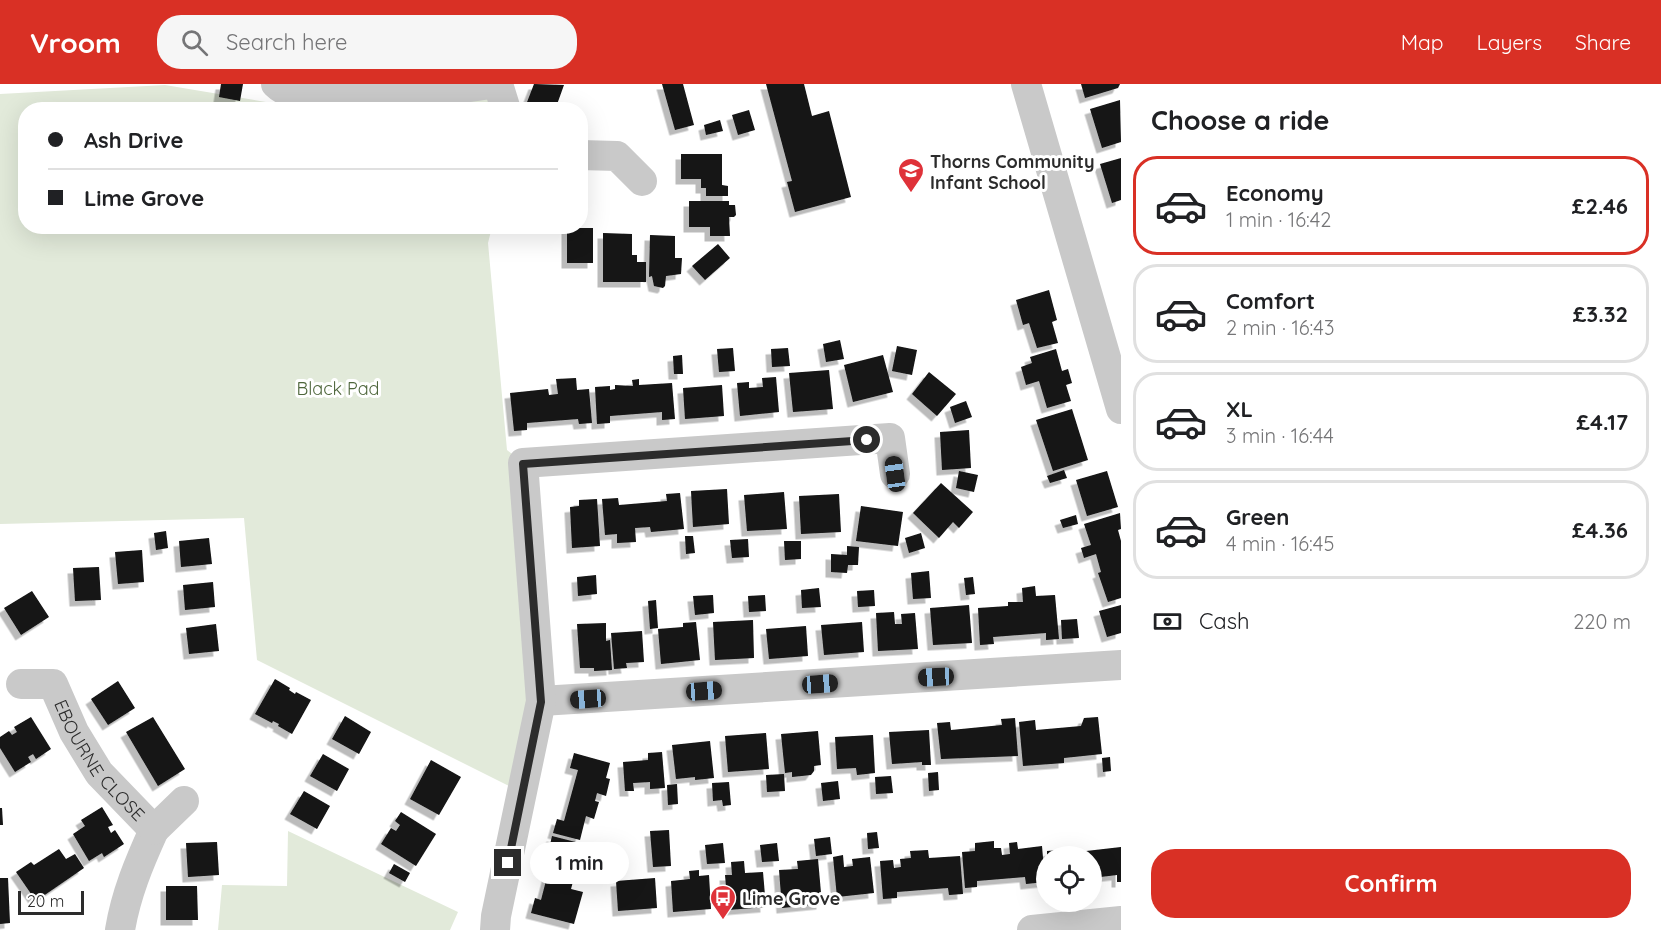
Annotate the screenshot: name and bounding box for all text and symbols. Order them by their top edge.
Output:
search box [157,15,577,69]
text: Vroom [30,25,121,60]
icon: search [178,26,211,59]
text: Search here [226,28,347,56]
text: Map [1401,29,1444,55]
text: Layers [1477,29,1542,55]
text: Share [1575,29,1631,55]
text: Choose a ride [1151,103,1329,137]
text: Ash Drive [84,126,183,154]
place label: Thorns Community Infant School [930,150,1094,194]
school or university icon: Thorns Community Infant School [896,156,926,194]
icon: car [1154,179,1208,233]
text: Economy [1226,179,1324,207]
text: Lime Grove [84,184,204,212]
text: £2.46 [1572,192,1628,220]
text: 1 min · 16:42 [1226,207,1331,232]
icon: car [1154,287,1208,341]
text: Comfort [1226,287,1315,315]
text: £3.32 [1573,300,1628,328]
text: 2 min · 16:43 [1226,315,1334,340]
park label: Black Pad [296,377,380,400]
icon: car [1154,395,1208,449]
text: XL [1226,395,1253,423]
text: £4.17 [1576,408,1628,436]
text: 3 min · 16:44 [1226,423,1334,448]
route start [853,426,880,453]
car [884,455,906,493]
icon: car [1154,503,1208,557]
text: Green [1226,503,1289,531]
text: £4.36 [1572,516,1628,544]
text: 4 min · 16:45 [1226,531,1334,556]
icon: cash [1151,605,1184,638]
text: Cash [1199,607,1250,635]
text: 220 m [1573,609,1631,634]
car [918,667,954,687]
car [801,674,839,694]
car [685,681,723,701]
car [569,689,607,709]
street label: EBOURNE CLOSE [50,696,150,825]
callout: 1 min [529,842,628,884]
map controls [1036,846,1102,912]
button: locate [1036,846,1102,912]
route end [494,849,521,876]
button: Confirm [1151,849,1631,918]
text: 1 min [555,850,604,875]
bus stop icon: Lime Grove [708,883,738,921]
place label: Lime Grove [742,887,840,910]
scale bar [18,888,84,916]
text: 20 m [27,891,64,911]

